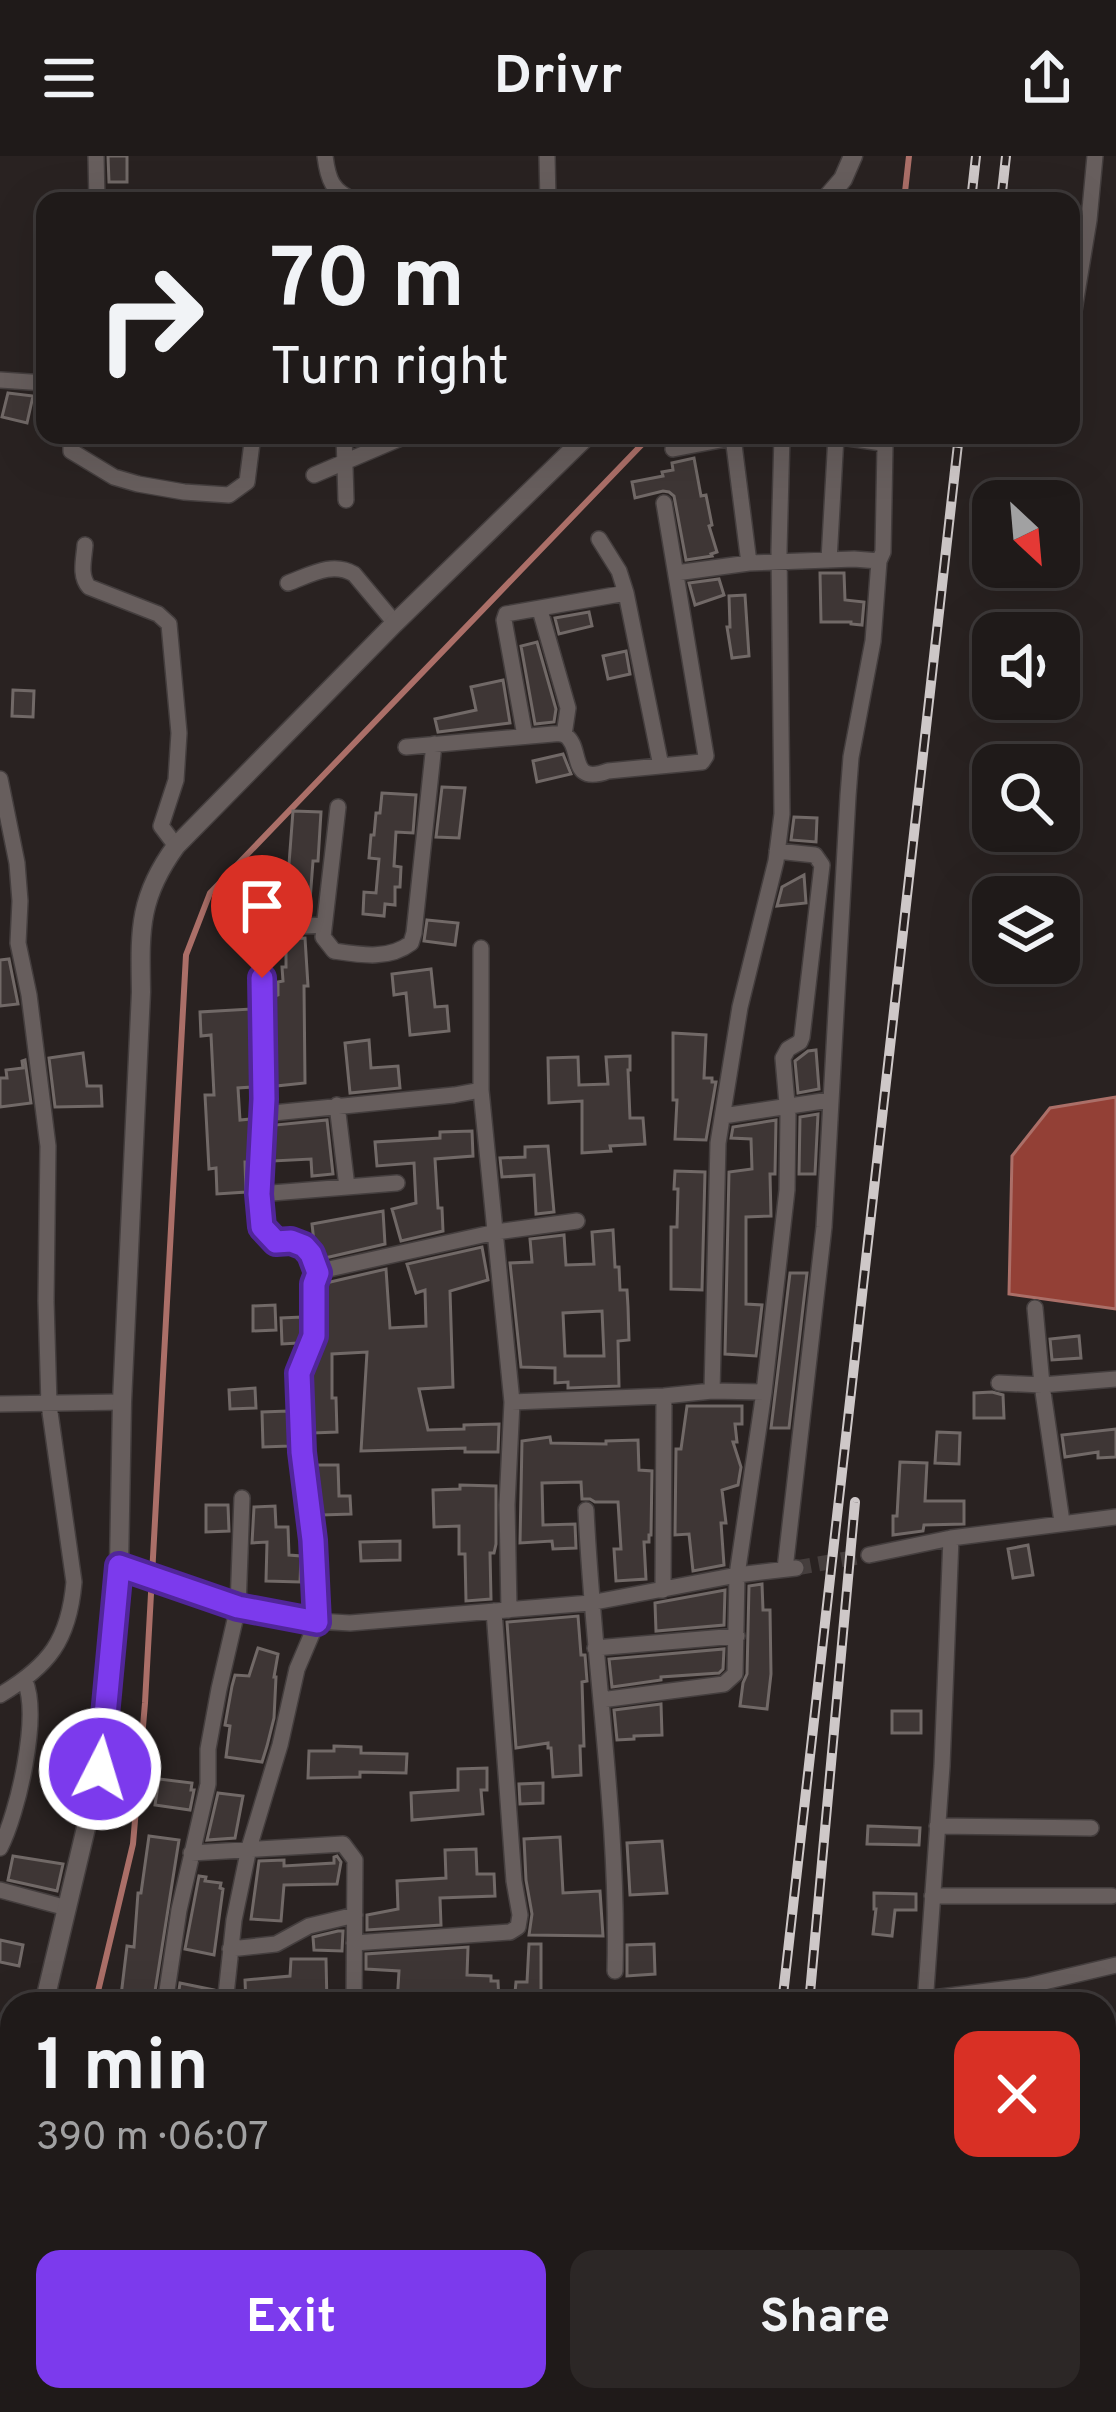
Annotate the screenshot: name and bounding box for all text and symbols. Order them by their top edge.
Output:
text: Drivr [494,44,622,113]
icon: menu [36,45,102,111]
icon: share [1014,45,1080,111]
text: 70 m [270,231,465,337]
icon: right [72,240,228,396]
text: Turn right [270,335,509,404]
north arrow [972,480,1080,588]
map controls [972,480,1080,984]
button: sound [972,612,1080,720]
button: search [972,744,1080,852]
pin [211,855,313,978]
icon: arrive [229,873,295,939]
button: layers [972,876,1080,984]
position arrow [37,1706,163,1832]
text: 1 min [36,2024,209,2116]
button: close [954,2031,1080,2157]
text: 390 m · 06:07 [36,2115,269,2164]
button: Exit [36,2250,546,2388]
button: Share [570,2250,1080,2388]

